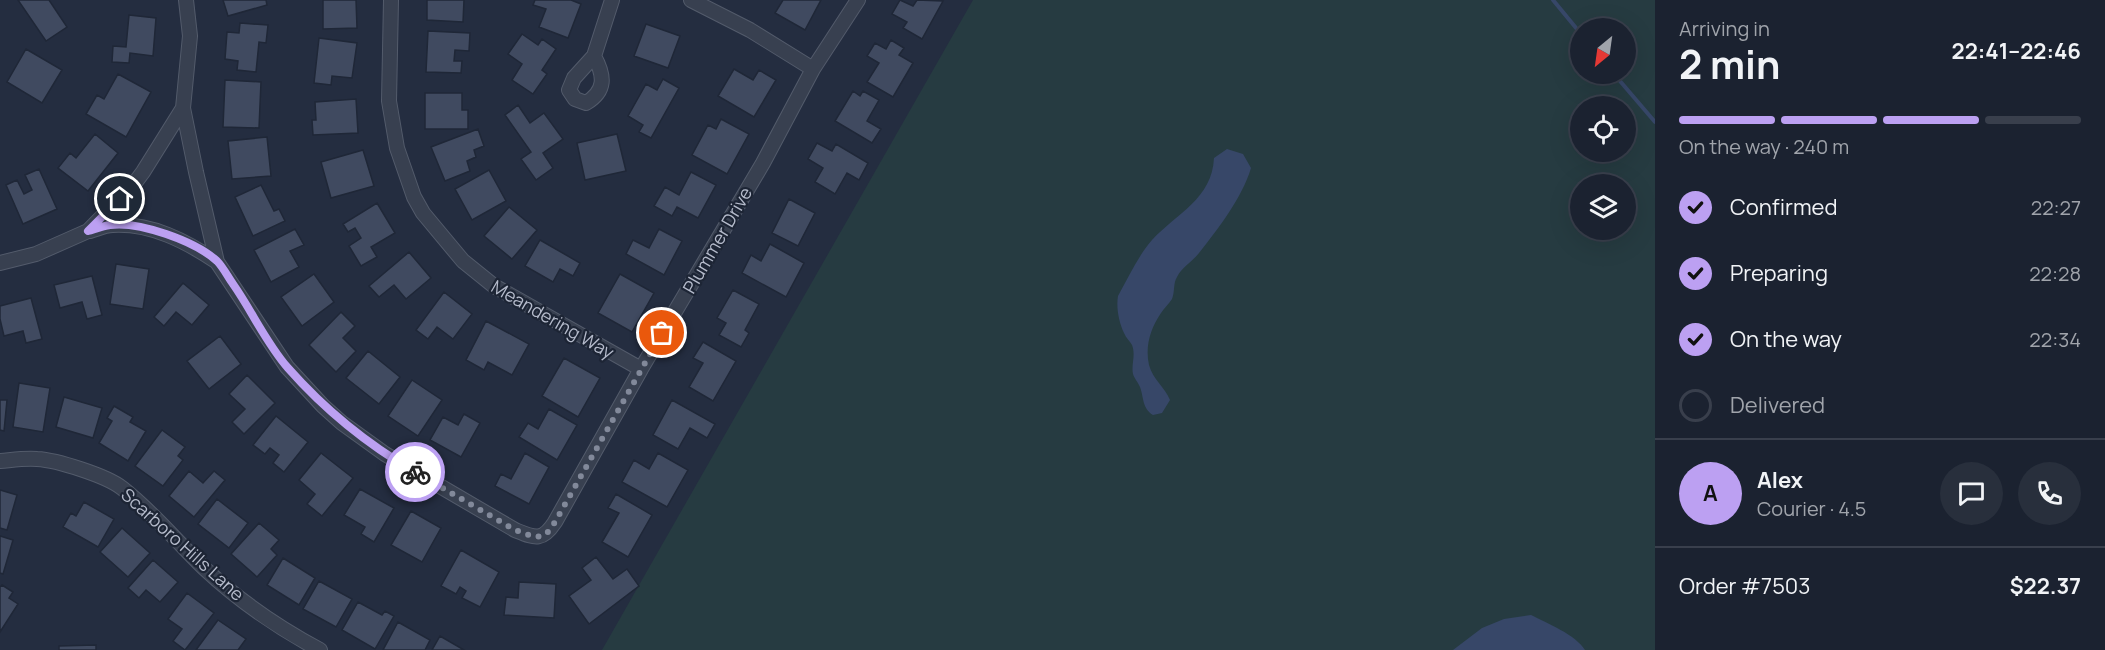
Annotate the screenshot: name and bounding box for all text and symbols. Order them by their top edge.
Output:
text: Arriving in [1679,15,1770,42]
north arrow [1570,18,1636,84]
map controls [1570,18,1636,240]
text: 22:41–22:46 [1952,36,2081,66]
text: 2 min [1679,37,1780,91]
button: locate [1570,96,1636,162]
text: On the way · 240 m [1679,133,1849,160]
pin [94,173,145,224]
button: layers [1570,174,1636,240]
icon: home [103,182,136,215]
street label: Plummer Drive [677,182,757,298]
icon: check [1679,191,1712,224]
text: Confirmed [1730,192,1838,222]
text: 22:27 [2031,194,2081,221]
icon: check [1679,257,1712,290]
text: Preparing [1730,258,1828,288]
text: 22:28 [2029,260,2081,287]
street label: Meandering Way [487,274,619,364]
pin [636,307,687,358]
icon: bag [645,316,678,349]
icon: check [1679,323,1712,356]
text: On the way [1730,324,1842,354]
text: 22:34 [2029,326,2081,353]
text: Delivered [1730,390,1825,420]
courier [385,442,445,502]
icon: bike [399,456,432,489]
button: chat [1940,462,2003,525]
button: phone [2018,462,2081,525]
text: Alex [1757,465,1803,495]
text: A [1703,478,1718,508]
street label: Scarboro Hills Lane [116,482,250,606]
text: Courier · 4.5 [1757,495,1866,522]
text: Order #7503 [1679,571,1810,601]
text: $22.37 [2010,571,2081,601]

